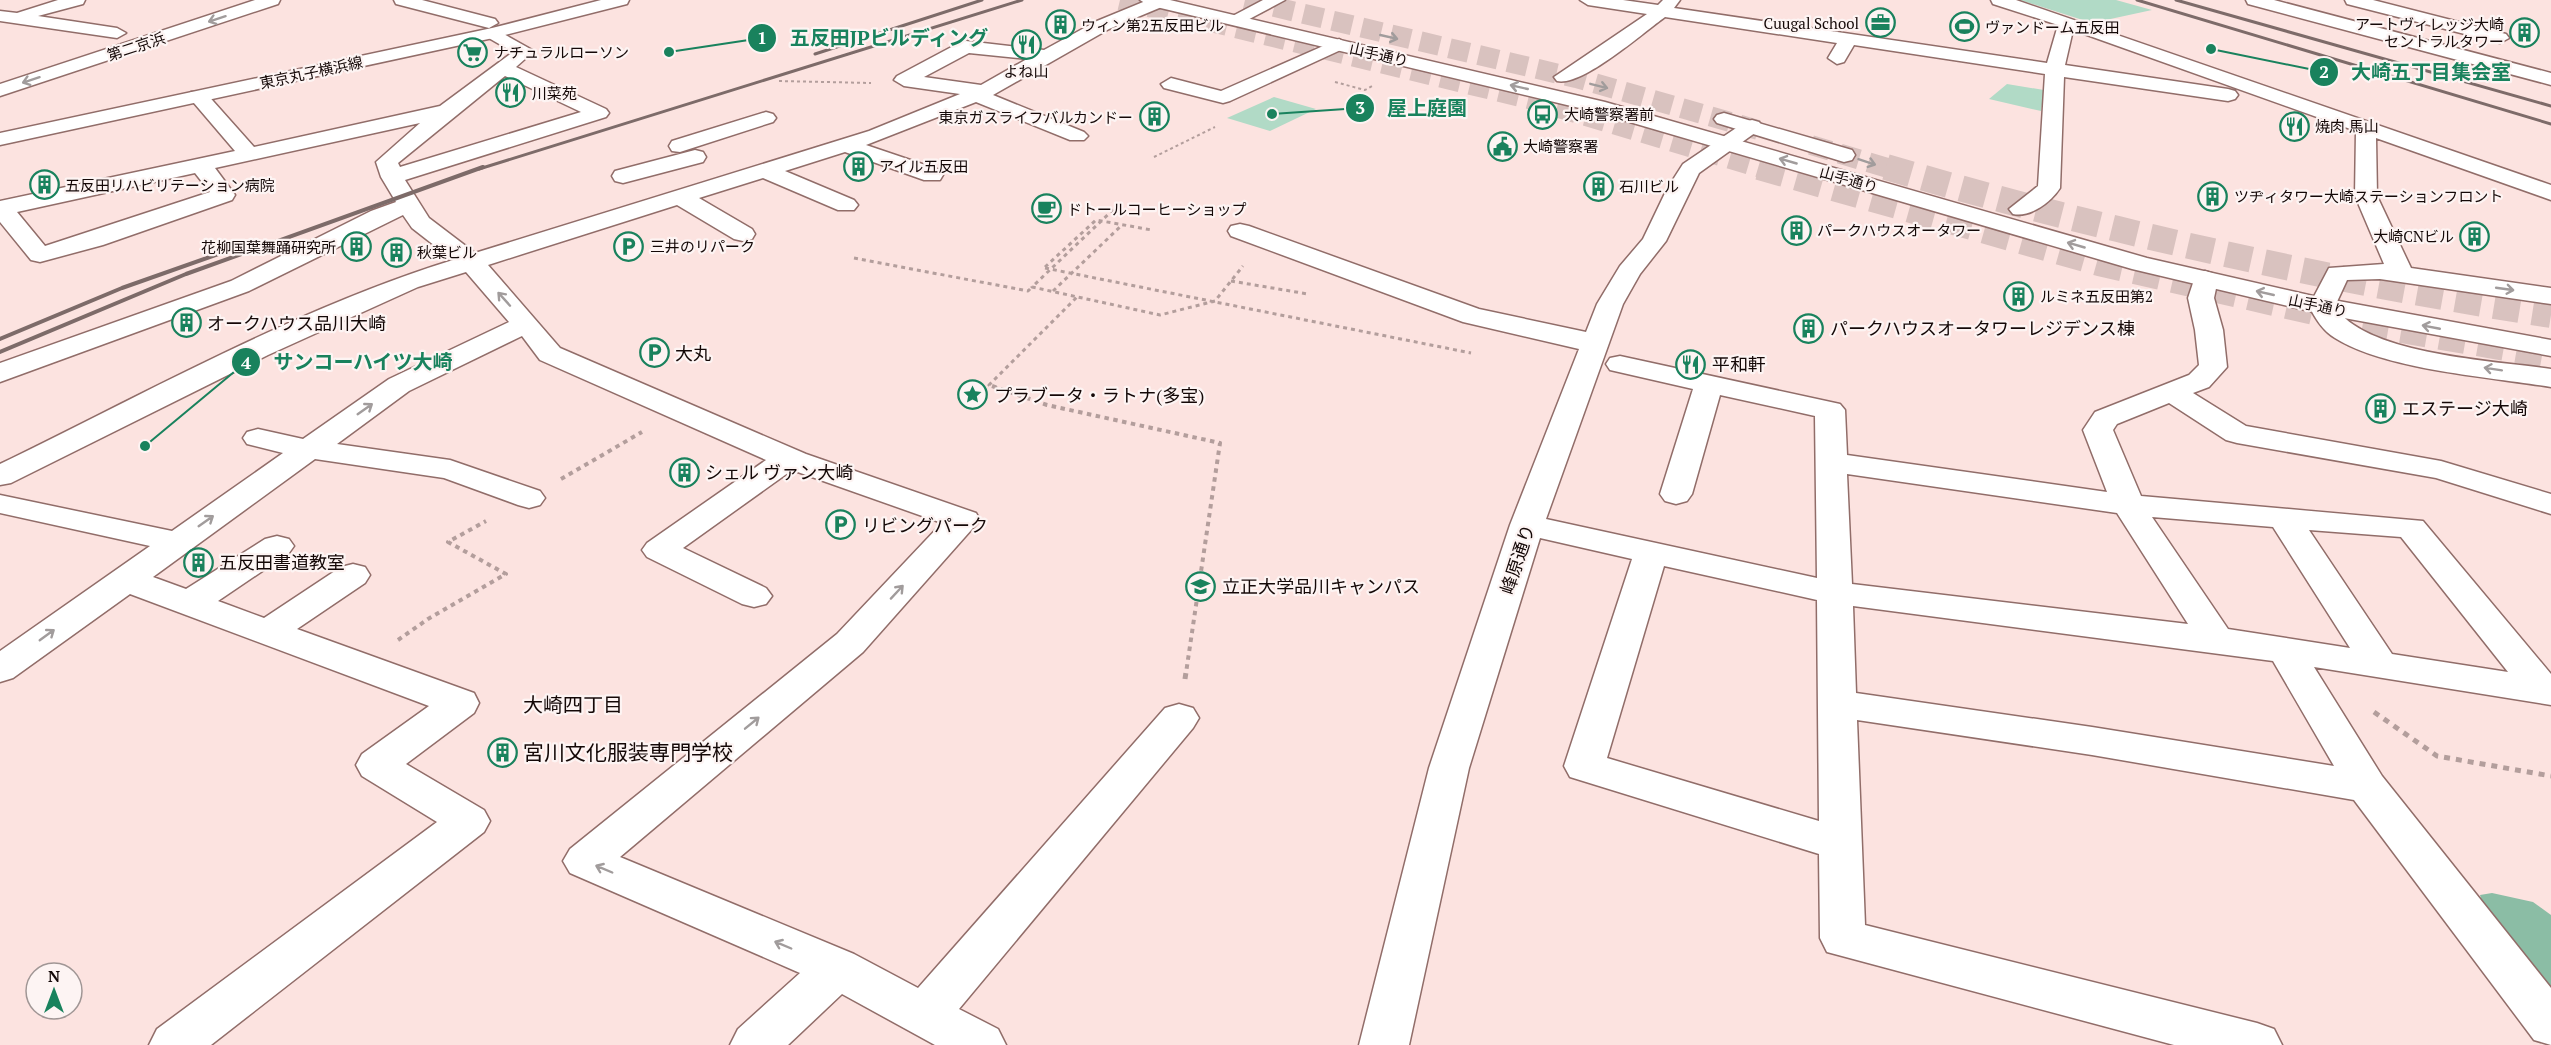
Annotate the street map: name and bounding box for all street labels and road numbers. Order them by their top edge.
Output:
street label: 第二京浜 [104,27,168,65]
street label: 山手通り [1348,38,1410,70]
street label: 東京丸子横浜線 [258,51,364,93]
street label: 山手通り [1817,161,1881,197]
street label: 山手通り [2287,289,2349,321]
street label: 峰原通り [1494,521,1540,597]

